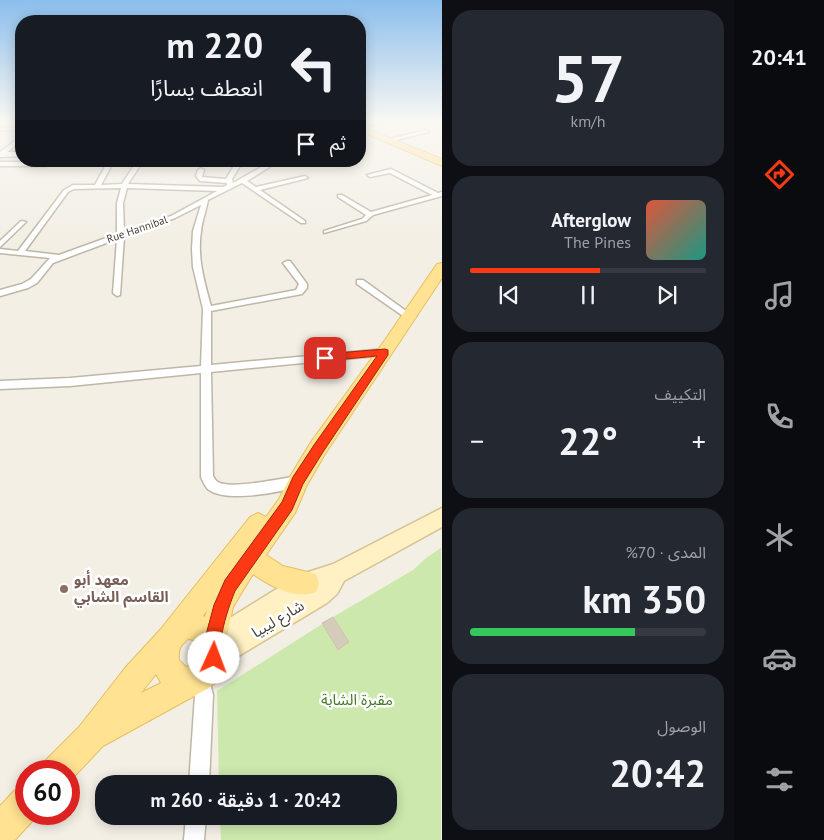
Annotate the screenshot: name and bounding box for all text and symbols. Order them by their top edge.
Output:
text: 220 m [166,22,263,68]
icon: left [281,35,346,100]
text: 57 [551,36,625,120]
text: 20:41 [751,43,807,71]
text: انعطف يسارًا [150,74,263,102]
text: km/h [570,111,606,131]
icon: arrive [292,130,320,158]
text: ثم [330,131,346,155]
icon: directions [762,157,797,192]
text: Afterglow [551,208,631,232]
street label: Rue Hannibal [105,212,170,246]
text: The Pines [564,232,631,252]
icon: music [762,278,797,313]
icon: previous [495,281,523,309]
icon: pause [574,281,602,309]
icon: next [653,281,681,309]
pin [304,337,346,379]
icon: arrive [311,344,339,372]
text: التكييف [654,384,706,404]
icon: phone [762,399,797,434]
text: 22° [558,416,618,465]
text: − [470,422,484,459]
text: + [692,422,706,459]
icon: climate [762,520,797,555]
text: المدى · 70% [625,542,706,562]
place label: معهد أبو القاسم الشابي [74,570,169,608]
text: 350 km [582,574,706,623]
marker: معهد أبو القاسم الشابي [58,583,70,595]
street label: شارع ليبيا [248,595,309,644]
position arrow [187,631,239,683]
icon: car [762,641,797,676]
park label: مقبرة الشابة [321,690,393,709]
text: الوصول [657,716,706,736]
text: 20:42 [610,748,706,797]
speed limit sign: 60 [15,760,80,825]
icon: filters [762,762,797,797]
text: 20:42 · 1 دقيقة · 260 m [150,788,342,812]

